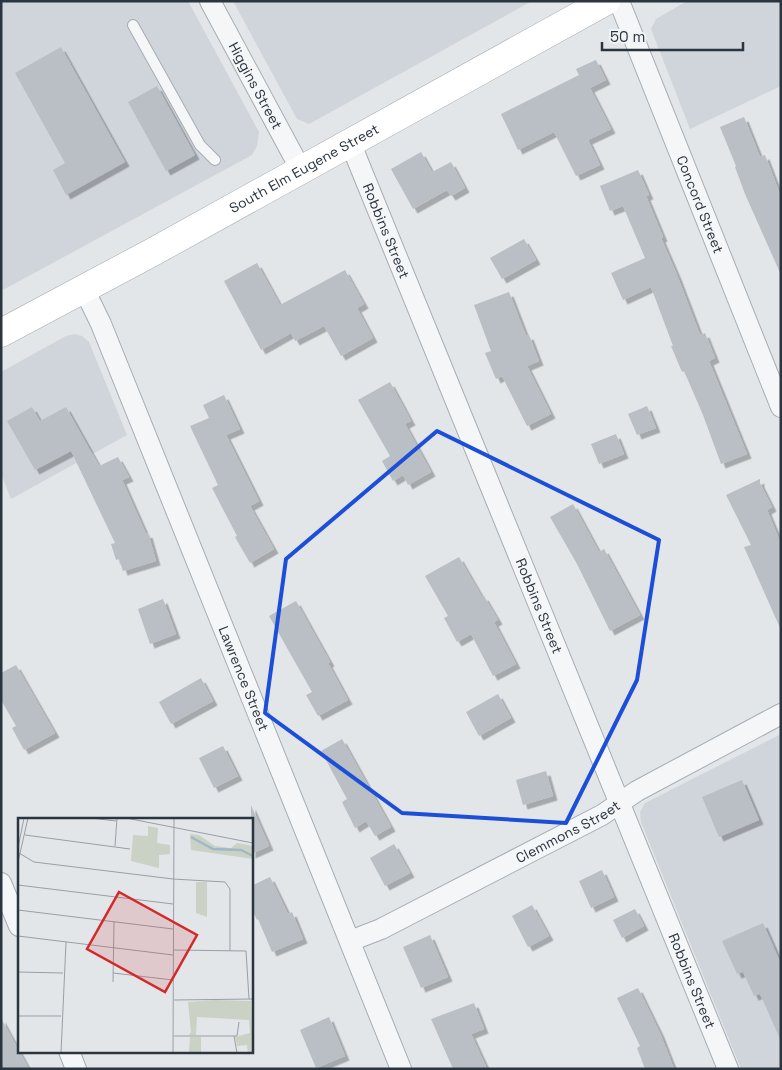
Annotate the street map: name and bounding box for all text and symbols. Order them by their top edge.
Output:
scale bar [602,20,743,52]
text: 50 m [610,27,645,46]
street label: Higgins Street [225,39,286,132]
street label: South Elm Eugene Street [226,120,382,217]
street label: Concord Street [673,153,728,256]
street label: Robbins Street [359,181,414,281]
street label: Robbins Street [512,556,567,656]
street label: Lawrence Street [214,623,273,734]
street label: Clemmons Street [513,796,624,867]
inset map [18,818,252,1052]
street label: Robbins Street [665,931,720,1031]

